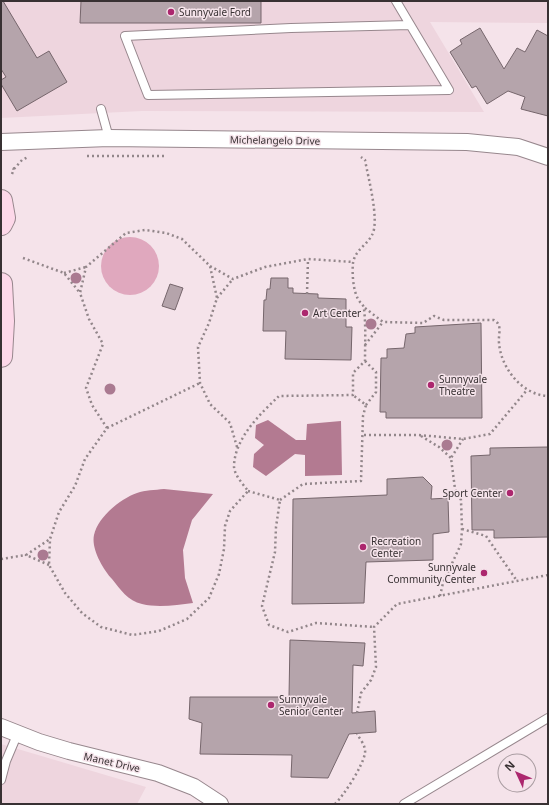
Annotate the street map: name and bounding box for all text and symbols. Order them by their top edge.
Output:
place label: Sunnyvale Ford [179,5,251,19]
marker: Sunnyvale Ford [166,7,176,17]
street label: Michelangelo Drive [230,132,321,148]
place label: Art Center [313,306,361,320]
marker: Art Center [300,308,310,318]
place label: Sunnyvale Theatre [439,372,487,398]
marker: Sunnyvale Theatre [426,380,436,390]
place label: Sport Center [442,486,502,500]
marker: Sport Center [505,488,515,498]
place label: Recreation Center [371,534,421,560]
marker: Recreation Center [358,542,368,552]
place label: Sunnyvale Community Center [387,560,476,586]
marker: Sunnyvale Community Center [479,568,489,578]
place label: Sunnyvale Senior Center [279,692,343,718]
marker: Sunnyvale Senior Center [266,700,276,710]
street label: Manet Drive [82,749,142,775]
north arrow [497,753,537,793]
text: N [501,757,518,774]

